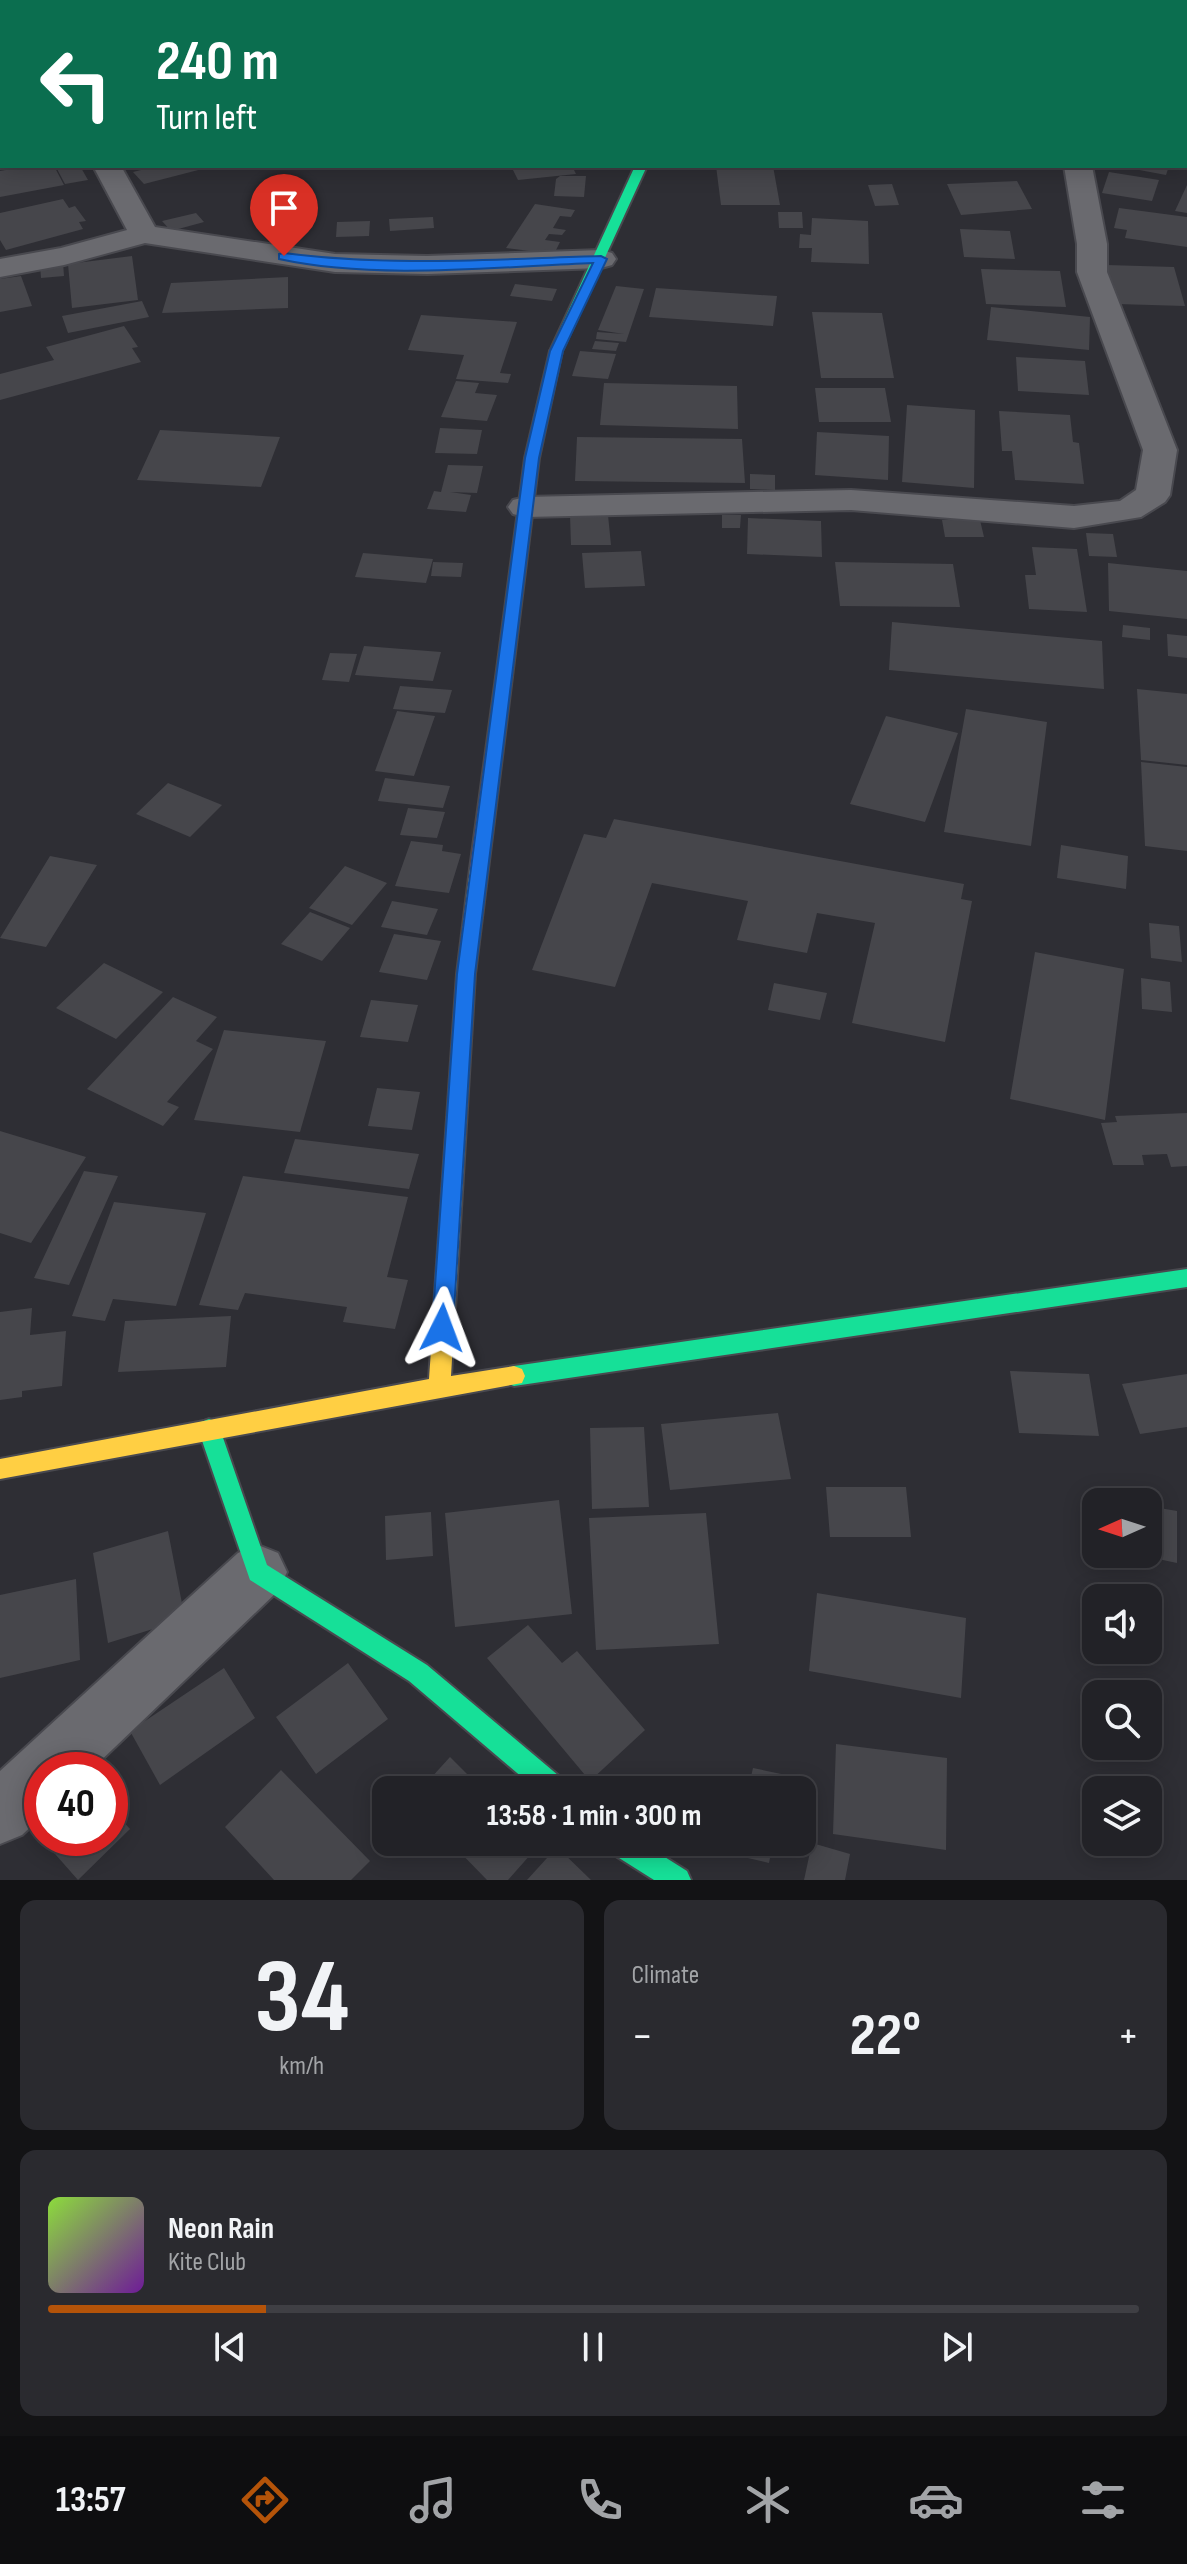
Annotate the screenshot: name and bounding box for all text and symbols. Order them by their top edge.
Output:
text: 240 m [156,29,279,96]
icon: left [24,32,128,136]
text: Turn left [156,97,257,140]
pin [250,174,318,256]
icon: arrive [262,186,306,230]
position arrow [400,1286,484,1370]
north arrow [1082,1488,1162,1568]
map controls [1082,1488,1162,1856]
button: sound [1082,1584,1162,1664]
button: search [1082,1680,1162,1760]
speed limit sign: 40 [24,1752,128,1856]
button: layers [1082,1776,1162,1856]
text: 13:58 · 1 min · 300 m [487,1798,701,1834]
text: 34 [254,1936,349,2061]
text: Climate [632,1960,699,1991]
text: 22° [849,2000,921,2072]
text: − [632,2010,653,2063]
text: + [1117,2010,1139,2063]
text: km/h [279,2051,324,2082]
text: Neon Rain [168,2211,274,2247]
text: Kite Club [168,2247,246,2278]
icon: previous [208,2325,252,2369]
icon: pause [571,2325,615,2369]
icon: next [935,2325,979,2369]
icon: directions [237,2472,293,2528]
icon: music [405,2472,461,2528]
icon: phone [572,2472,628,2528]
icon: climate [740,2472,796,2528]
icon: car [908,2472,964,2528]
icon: filters [1075,2472,1131,2528]
text: 13:57 [56,2479,125,2522]

